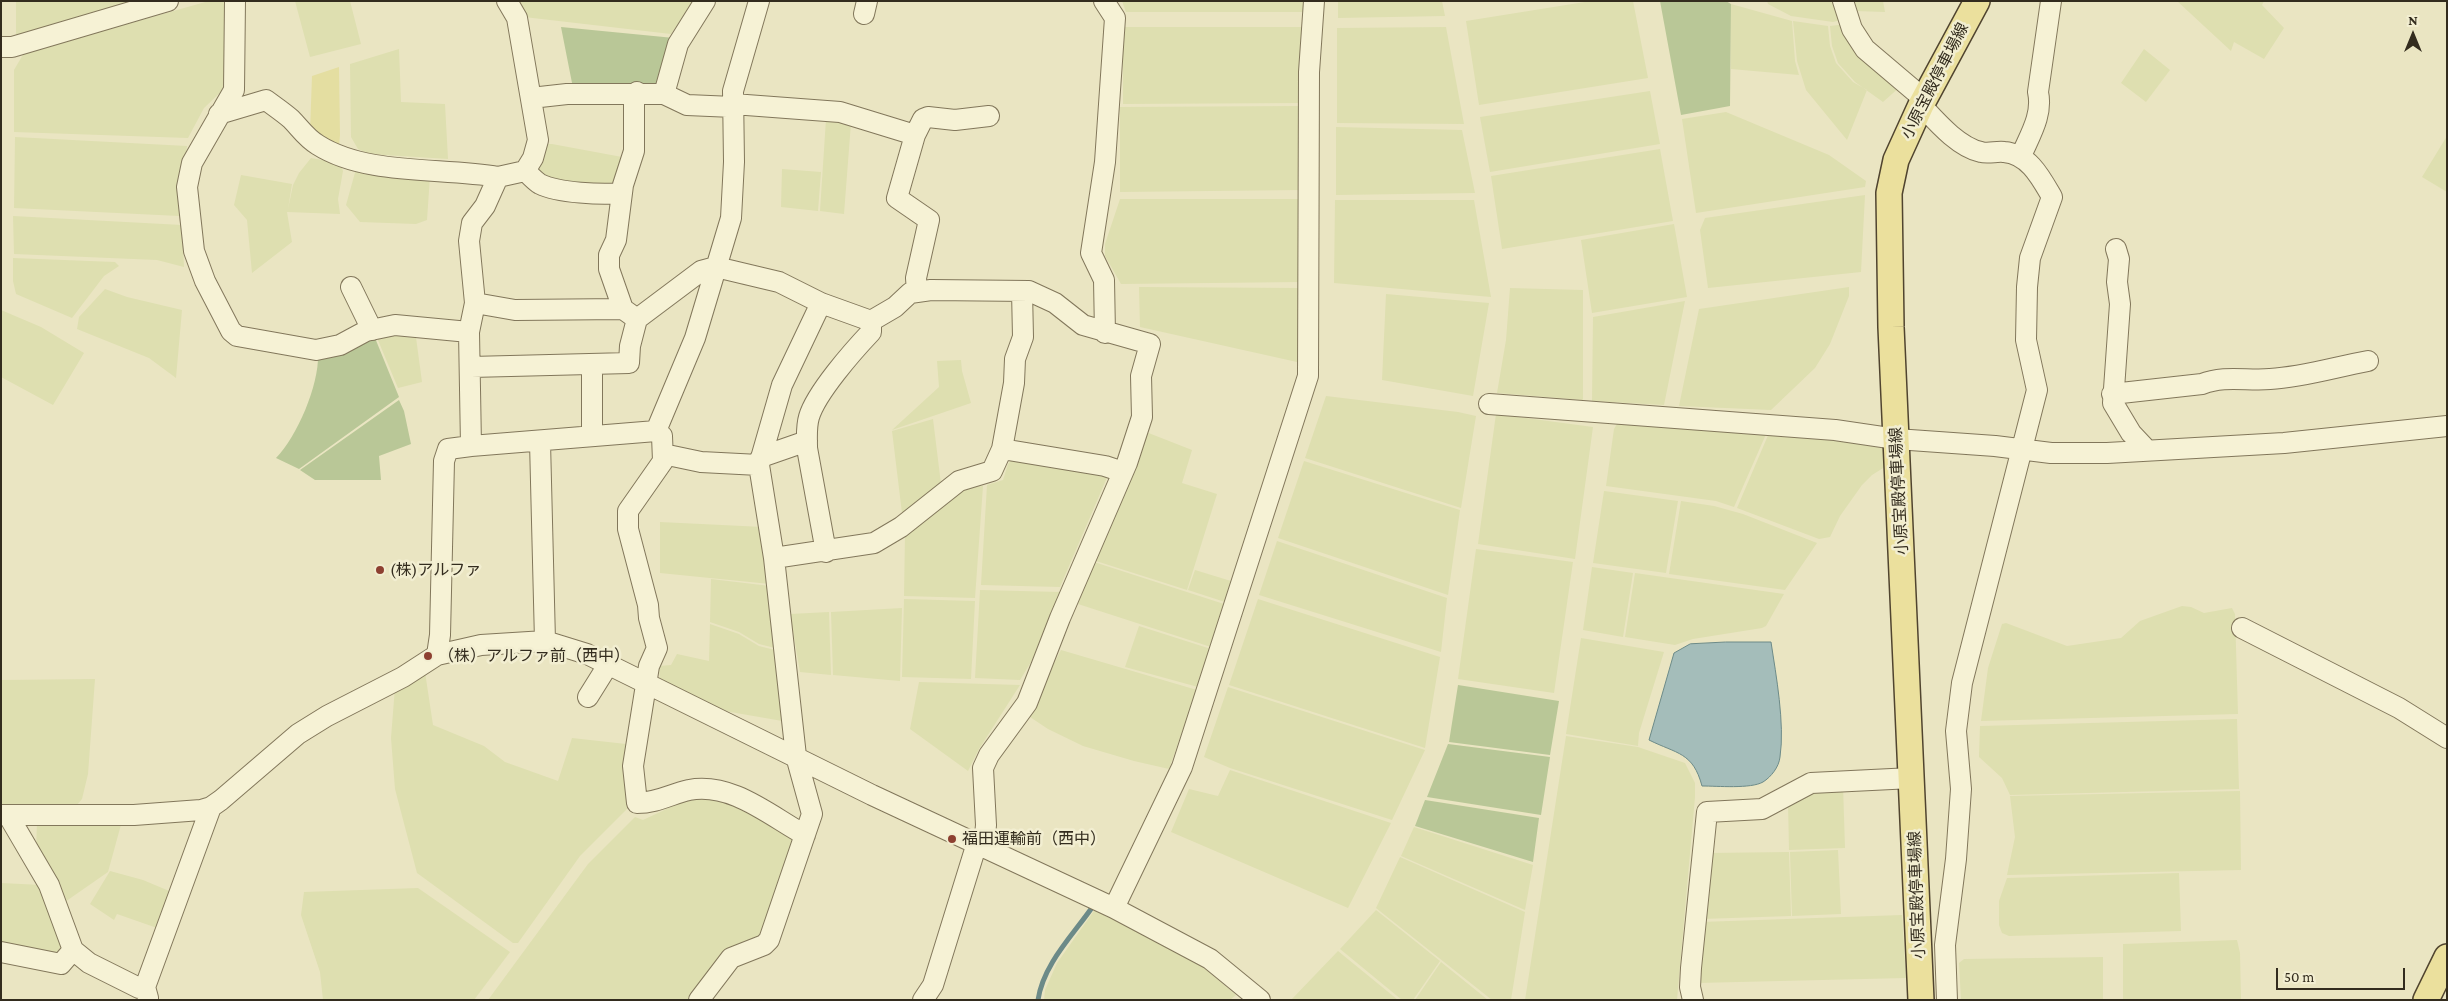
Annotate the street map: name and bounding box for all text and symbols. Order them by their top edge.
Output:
north arrow [2388,10,2438,60]
text: N [2408,12,2418,28]
street label: 小原宝殿停車場線 [1897,20,1973,142]
street label: 小原宝殿停車場線 [1886,427,1912,555]
place label: (株)アルファ [390,560,481,580]
marker: (株)アルファ [374,564,386,576]
place label: （株）アルファ前（西中） [438,646,630,666]
marker: （株）アルファ前（西中） [422,650,434,662]
place label: 福田運輸前（西中） [962,829,1106,849]
street label: 小原宝殿停車場線 [1905,831,1929,959]
marker: 福田運輸前（西中） [946,833,958,845]
scale bar [2278,958,2407,990]
text: 50 m [2284,969,2314,985]

